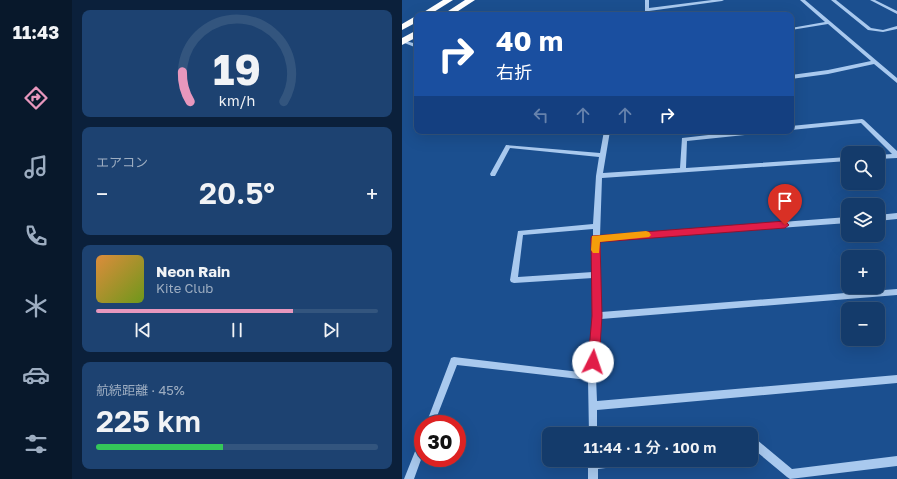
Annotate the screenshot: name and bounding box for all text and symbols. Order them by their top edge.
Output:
text: 11:43 [13,21,59,43]
text: 40 m [496,24,563,57]
icon: right [430,28,482,80]
text: 19 [213,43,261,93]
text: 右折 [496,61,532,83]
icon: directions [22,84,50,112]
text: km/h [219,91,255,108]
icon: left [530,104,552,126]
icon: ahead [572,104,594,126]
icon: ahead [614,104,636,126]
icon: right [656,104,678,126]
map controls [841,146,885,346]
button: search [841,146,885,190]
icon: music [22,153,50,181]
text: エアコン [96,154,148,170]
text: 20.5° [199,175,275,211]
text: − [96,180,108,207]
text: + [366,180,378,207]
pin [768,184,802,225]
icon: arrive [774,190,796,212]
button: layers [841,198,885,242]
icon: phone [22,222,50,250]
button: + [841,250,885,294]
text: Neon Rain [156,262,230,280]
text: Kite Club [156,280,213,296]
icon: climate [22,292,50,320]
button: − [841,302,885,346]
icon: previous [132,319,154,341]
icon: pause [226,319,248,341]
icon: next [320,319,342,341]
position arrow [572,341,614,383]
icon: car [22,361,50,389]
text: 航続距離 · 45% [96,382,185,398]
text: 225 km [96,403,201,439]
speed limit sign: 30 [414,415,466,467]
icon: filters [22,430,50,458]
text: 11:44 · 1 分 · 100 m [584,438,716,456]

